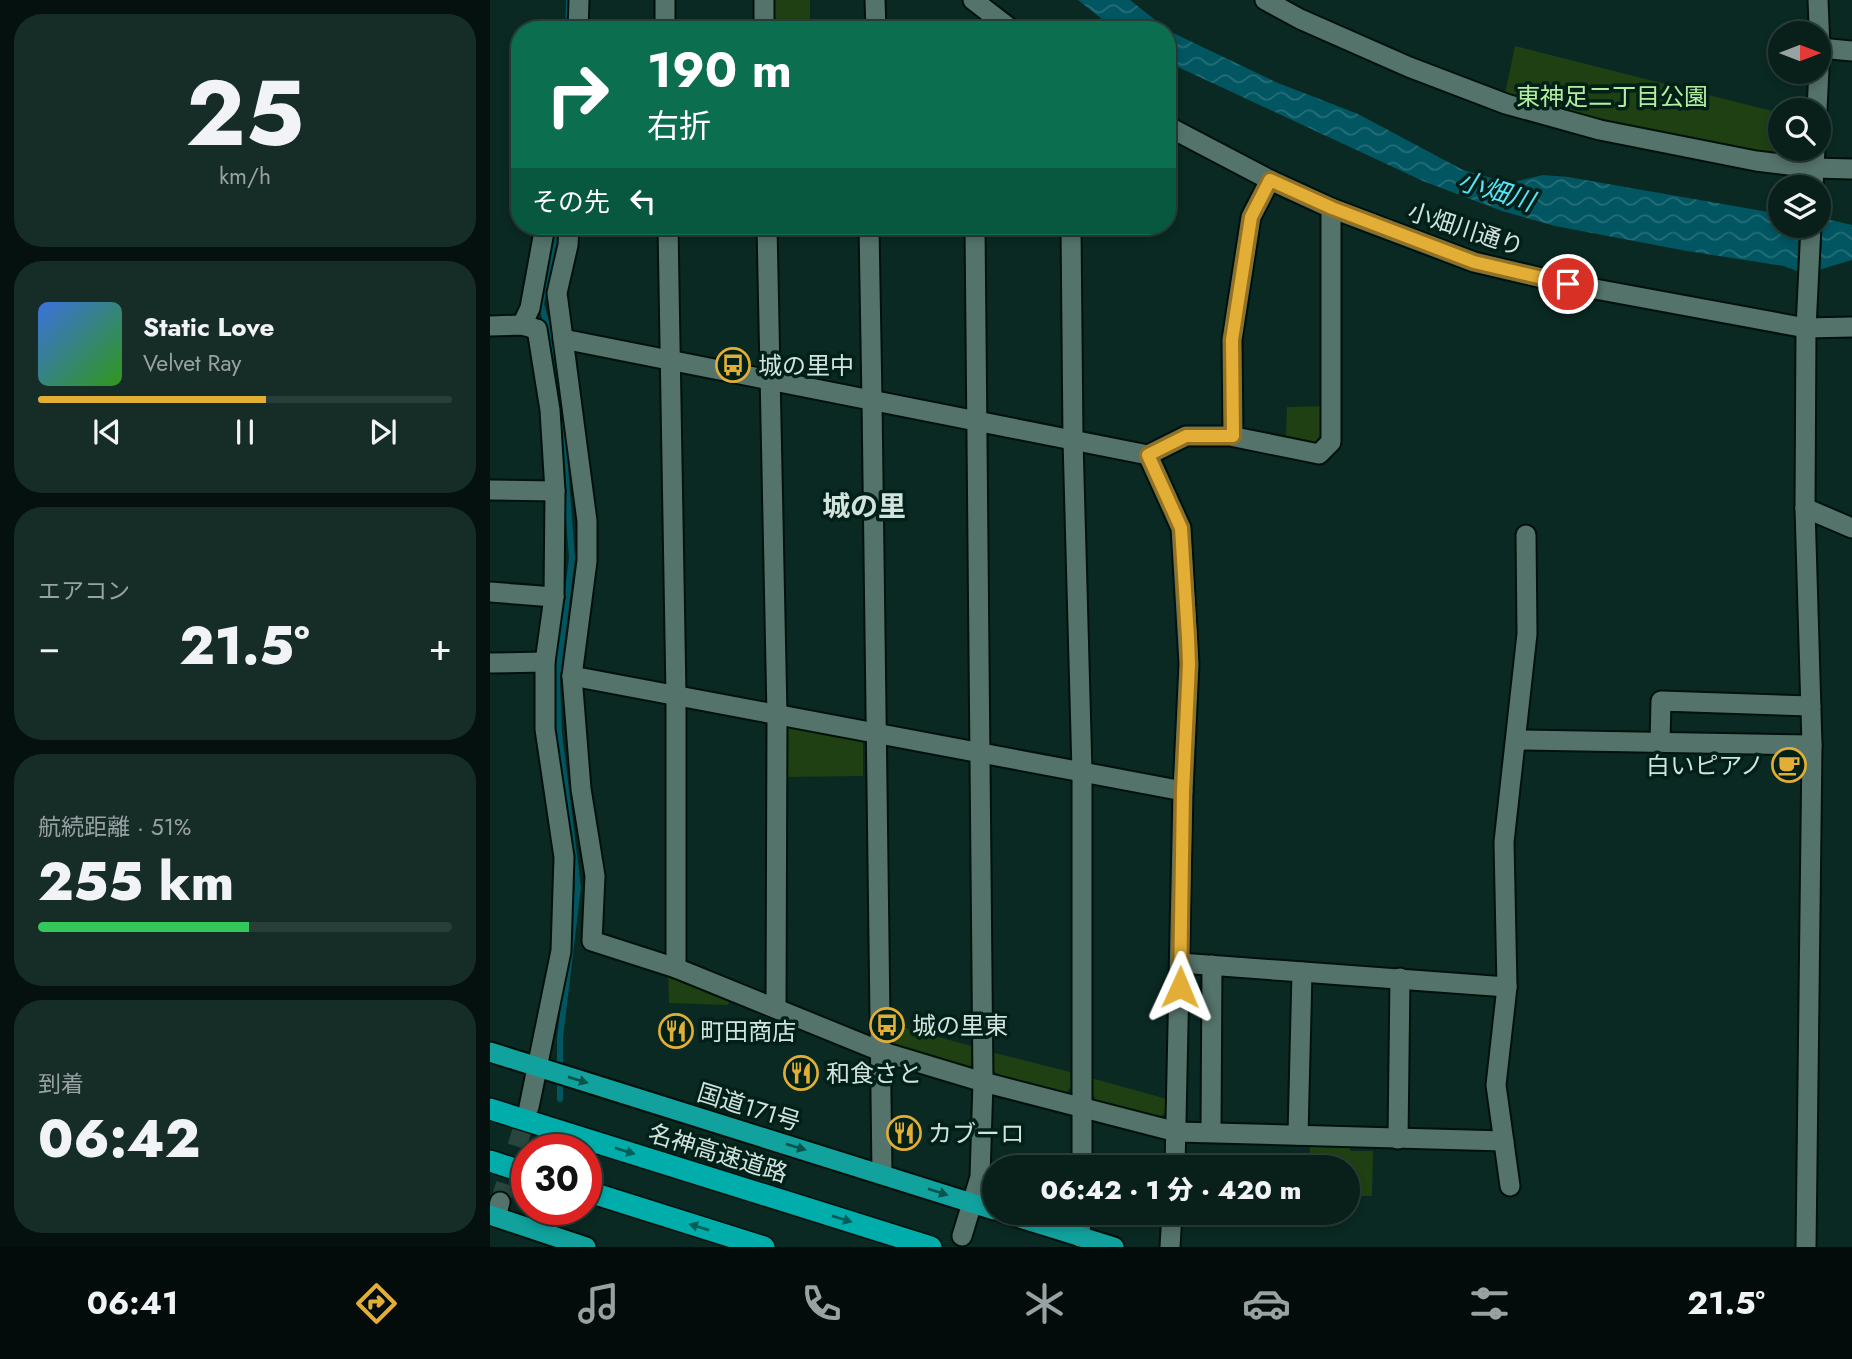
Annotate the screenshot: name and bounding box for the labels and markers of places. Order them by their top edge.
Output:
pin [1538,254,1598,314]
bus stop icon: 城の里中 [714,346,752,384]
place label: 城の里中 [758,348,854,383]
cafe icon: 白いピアノ [1770,746,1808,784]
place label: 白いピアノ [1646,748,1764,783]
bus stop icon: 城の里東 [868,1006,906,1044]
place label: 城の里東 [912,1008,1008,1043]
restaurant icon: 町田商店 [657,1012,695,1050]
place label: 町田商店 [700,1014,796,1049]
restaurant icon: 和食さと [782,1054,820,1092]
place label: 和食さと [826,1056,922,1091]
restaurant icon: カブーロ [885,1114,923,1152]
place label: カブーロ [928,1116,1024,1151]

